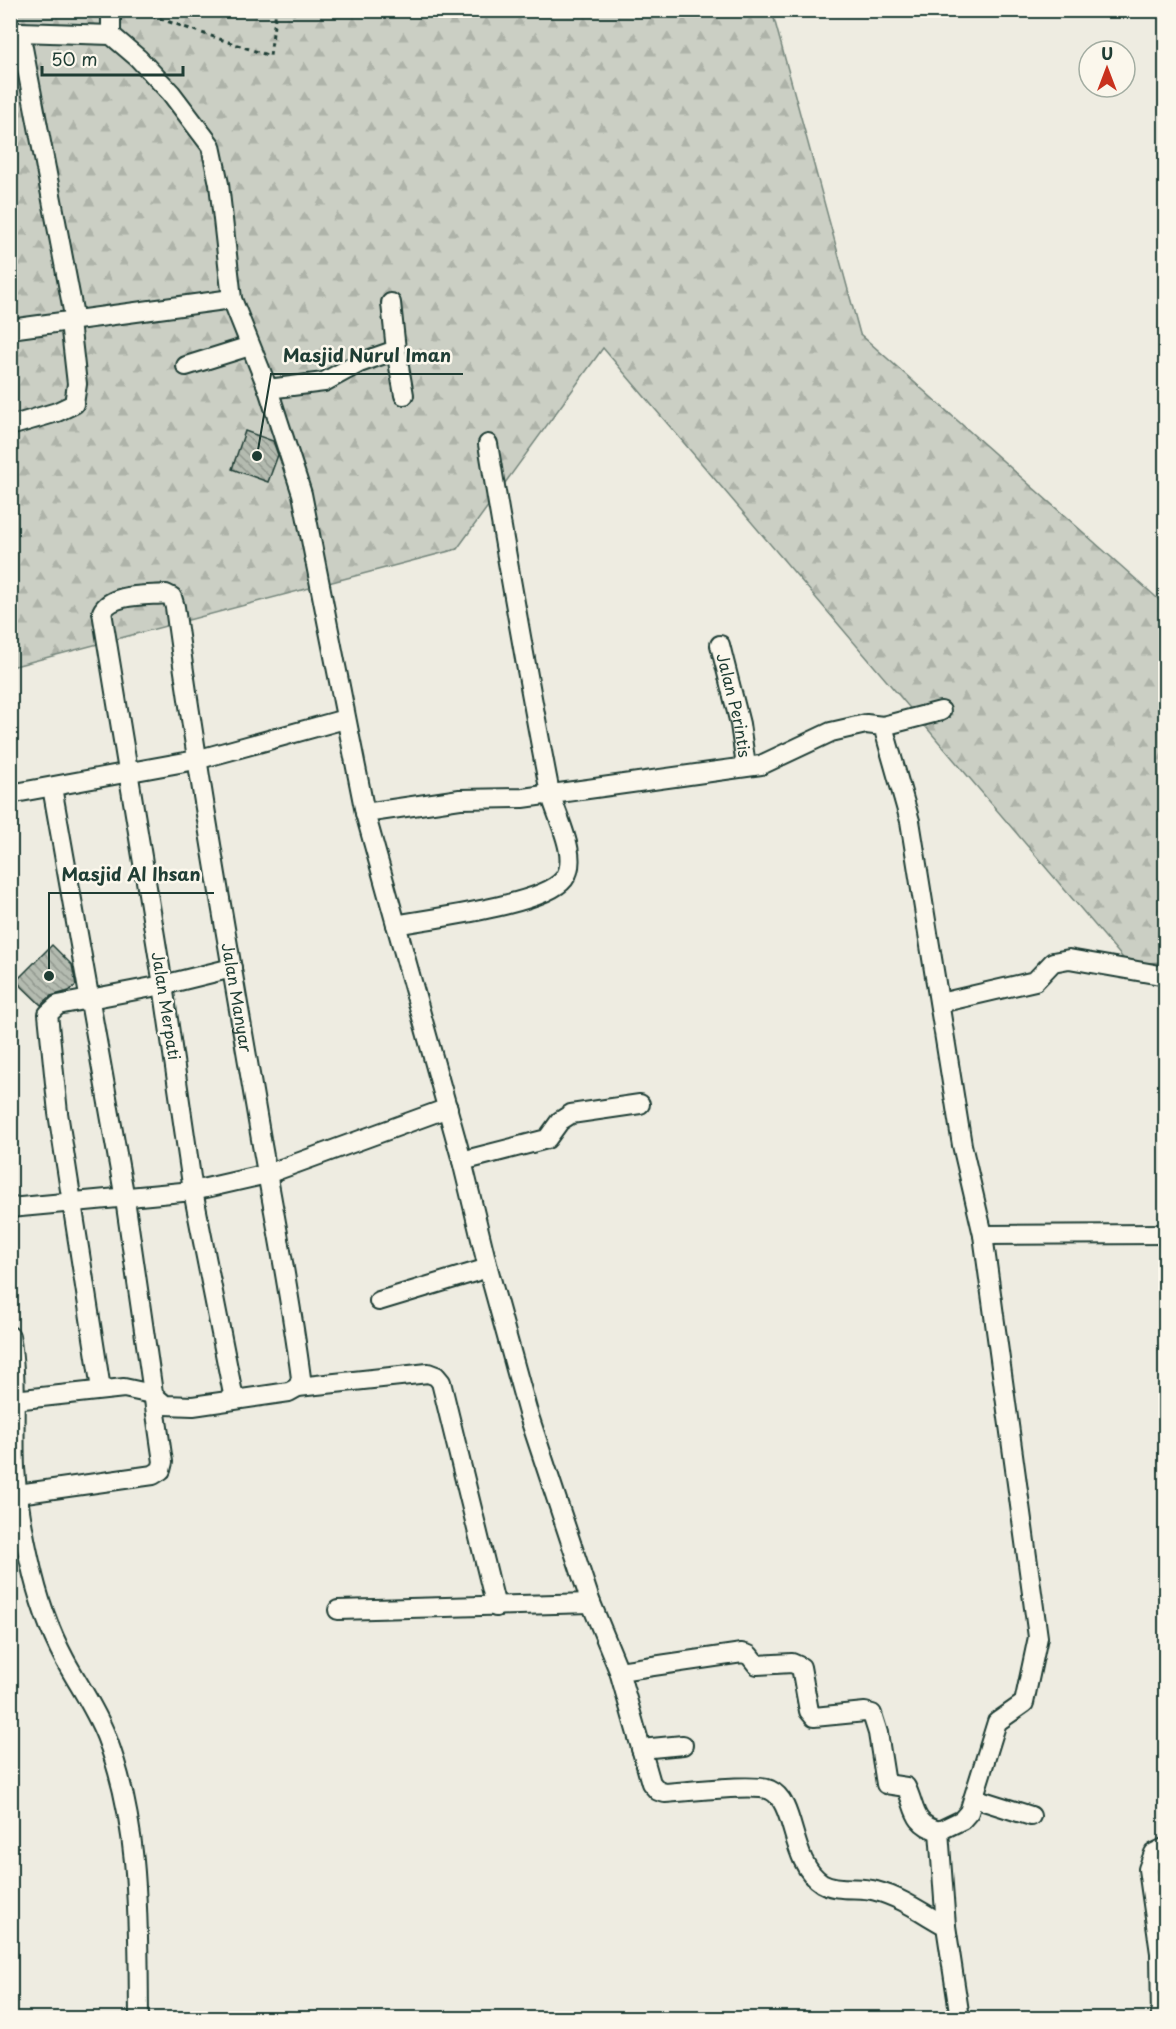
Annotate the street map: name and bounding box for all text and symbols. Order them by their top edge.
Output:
scale bar [42,39,183,77]
north arrow [1077,39,1137,99]
text: U [1101,41,1113,65]
text: 50 m [51,45,98,72]
callout: Masjid Nurul Iman [271,338,463,374]
text: Masjid Nurul Iman [283,341,451,368]
street label: Jalan Perintis [711,650,758,759]
callout: Masjid Al Ihsan [49,857,214,893]
text: Masjid Al Ihsan [61,860,201,887]
street label: Jalan Manyar [217,941,259,1054]
street label: Jalan Merpati [147,950,187,1062]

